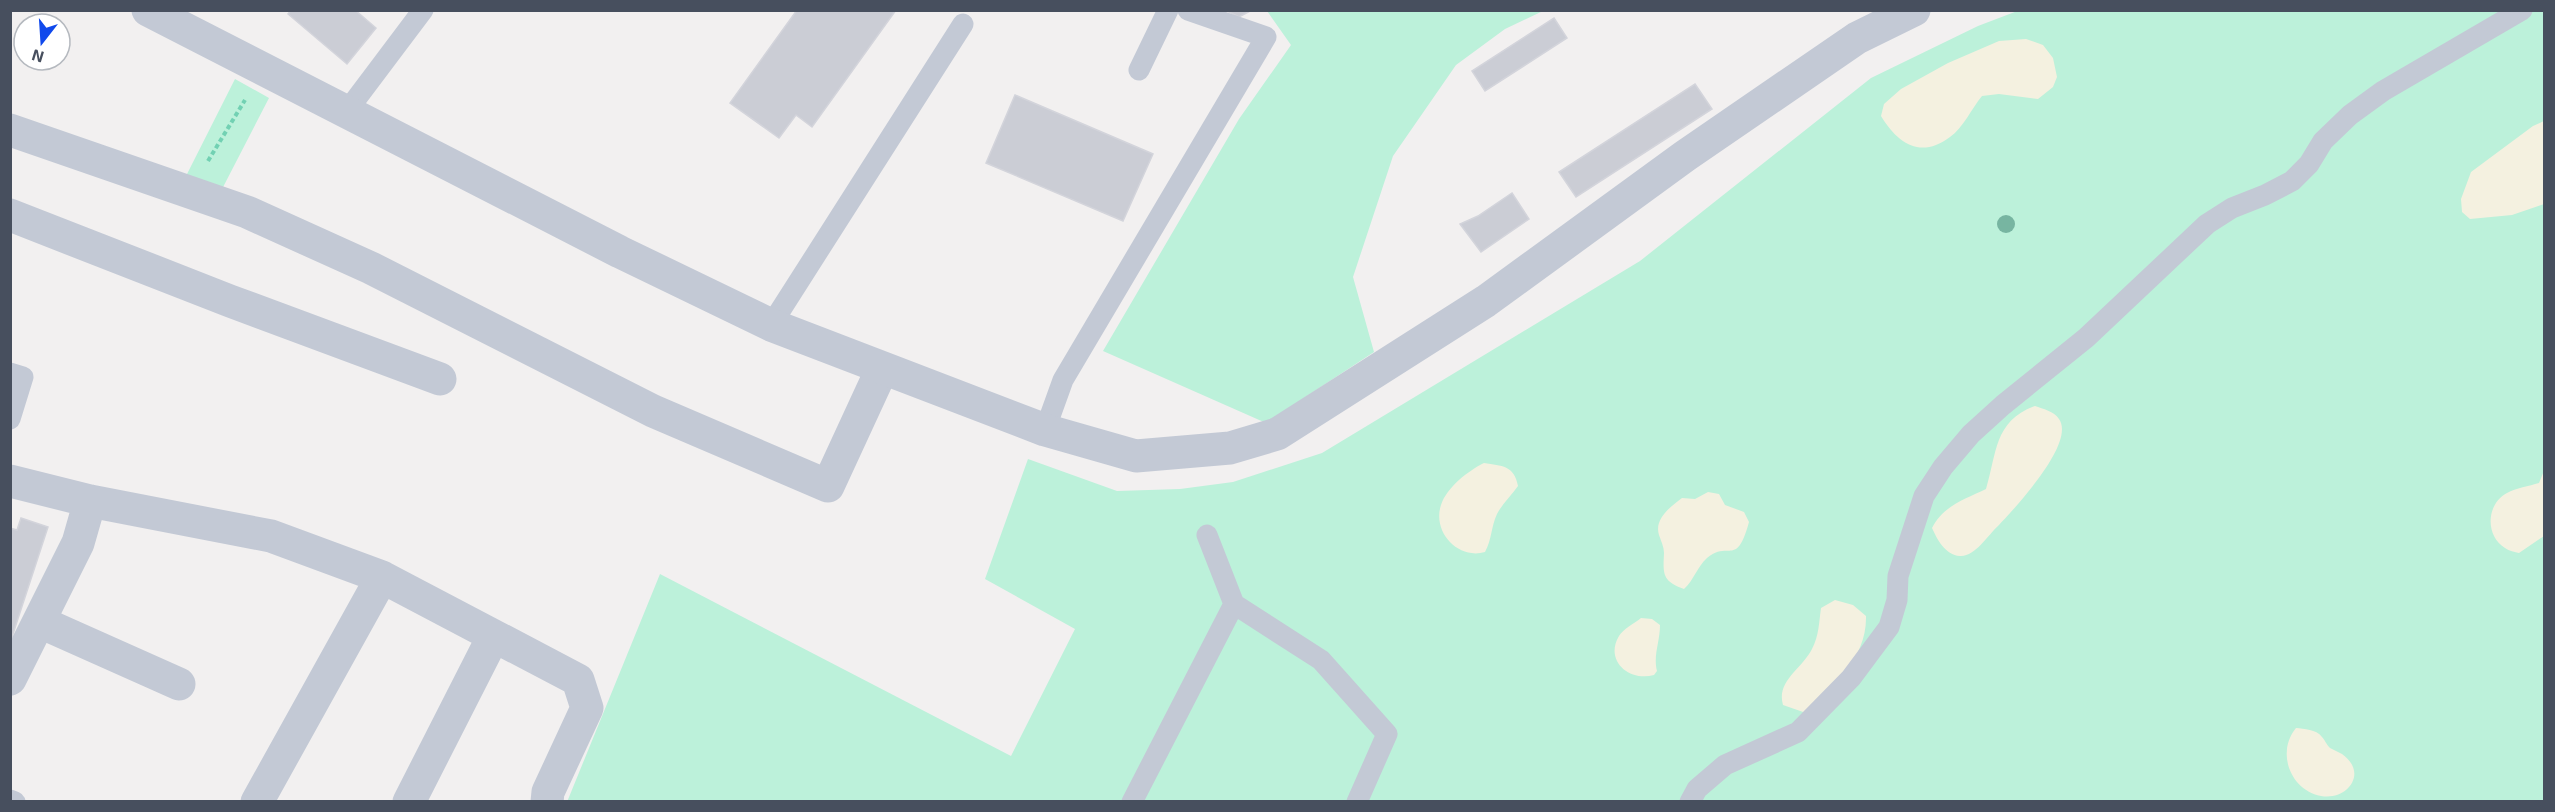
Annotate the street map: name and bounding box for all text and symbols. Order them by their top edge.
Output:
north arrow [12,12,72,72]
text: N [29,46,46,68]

